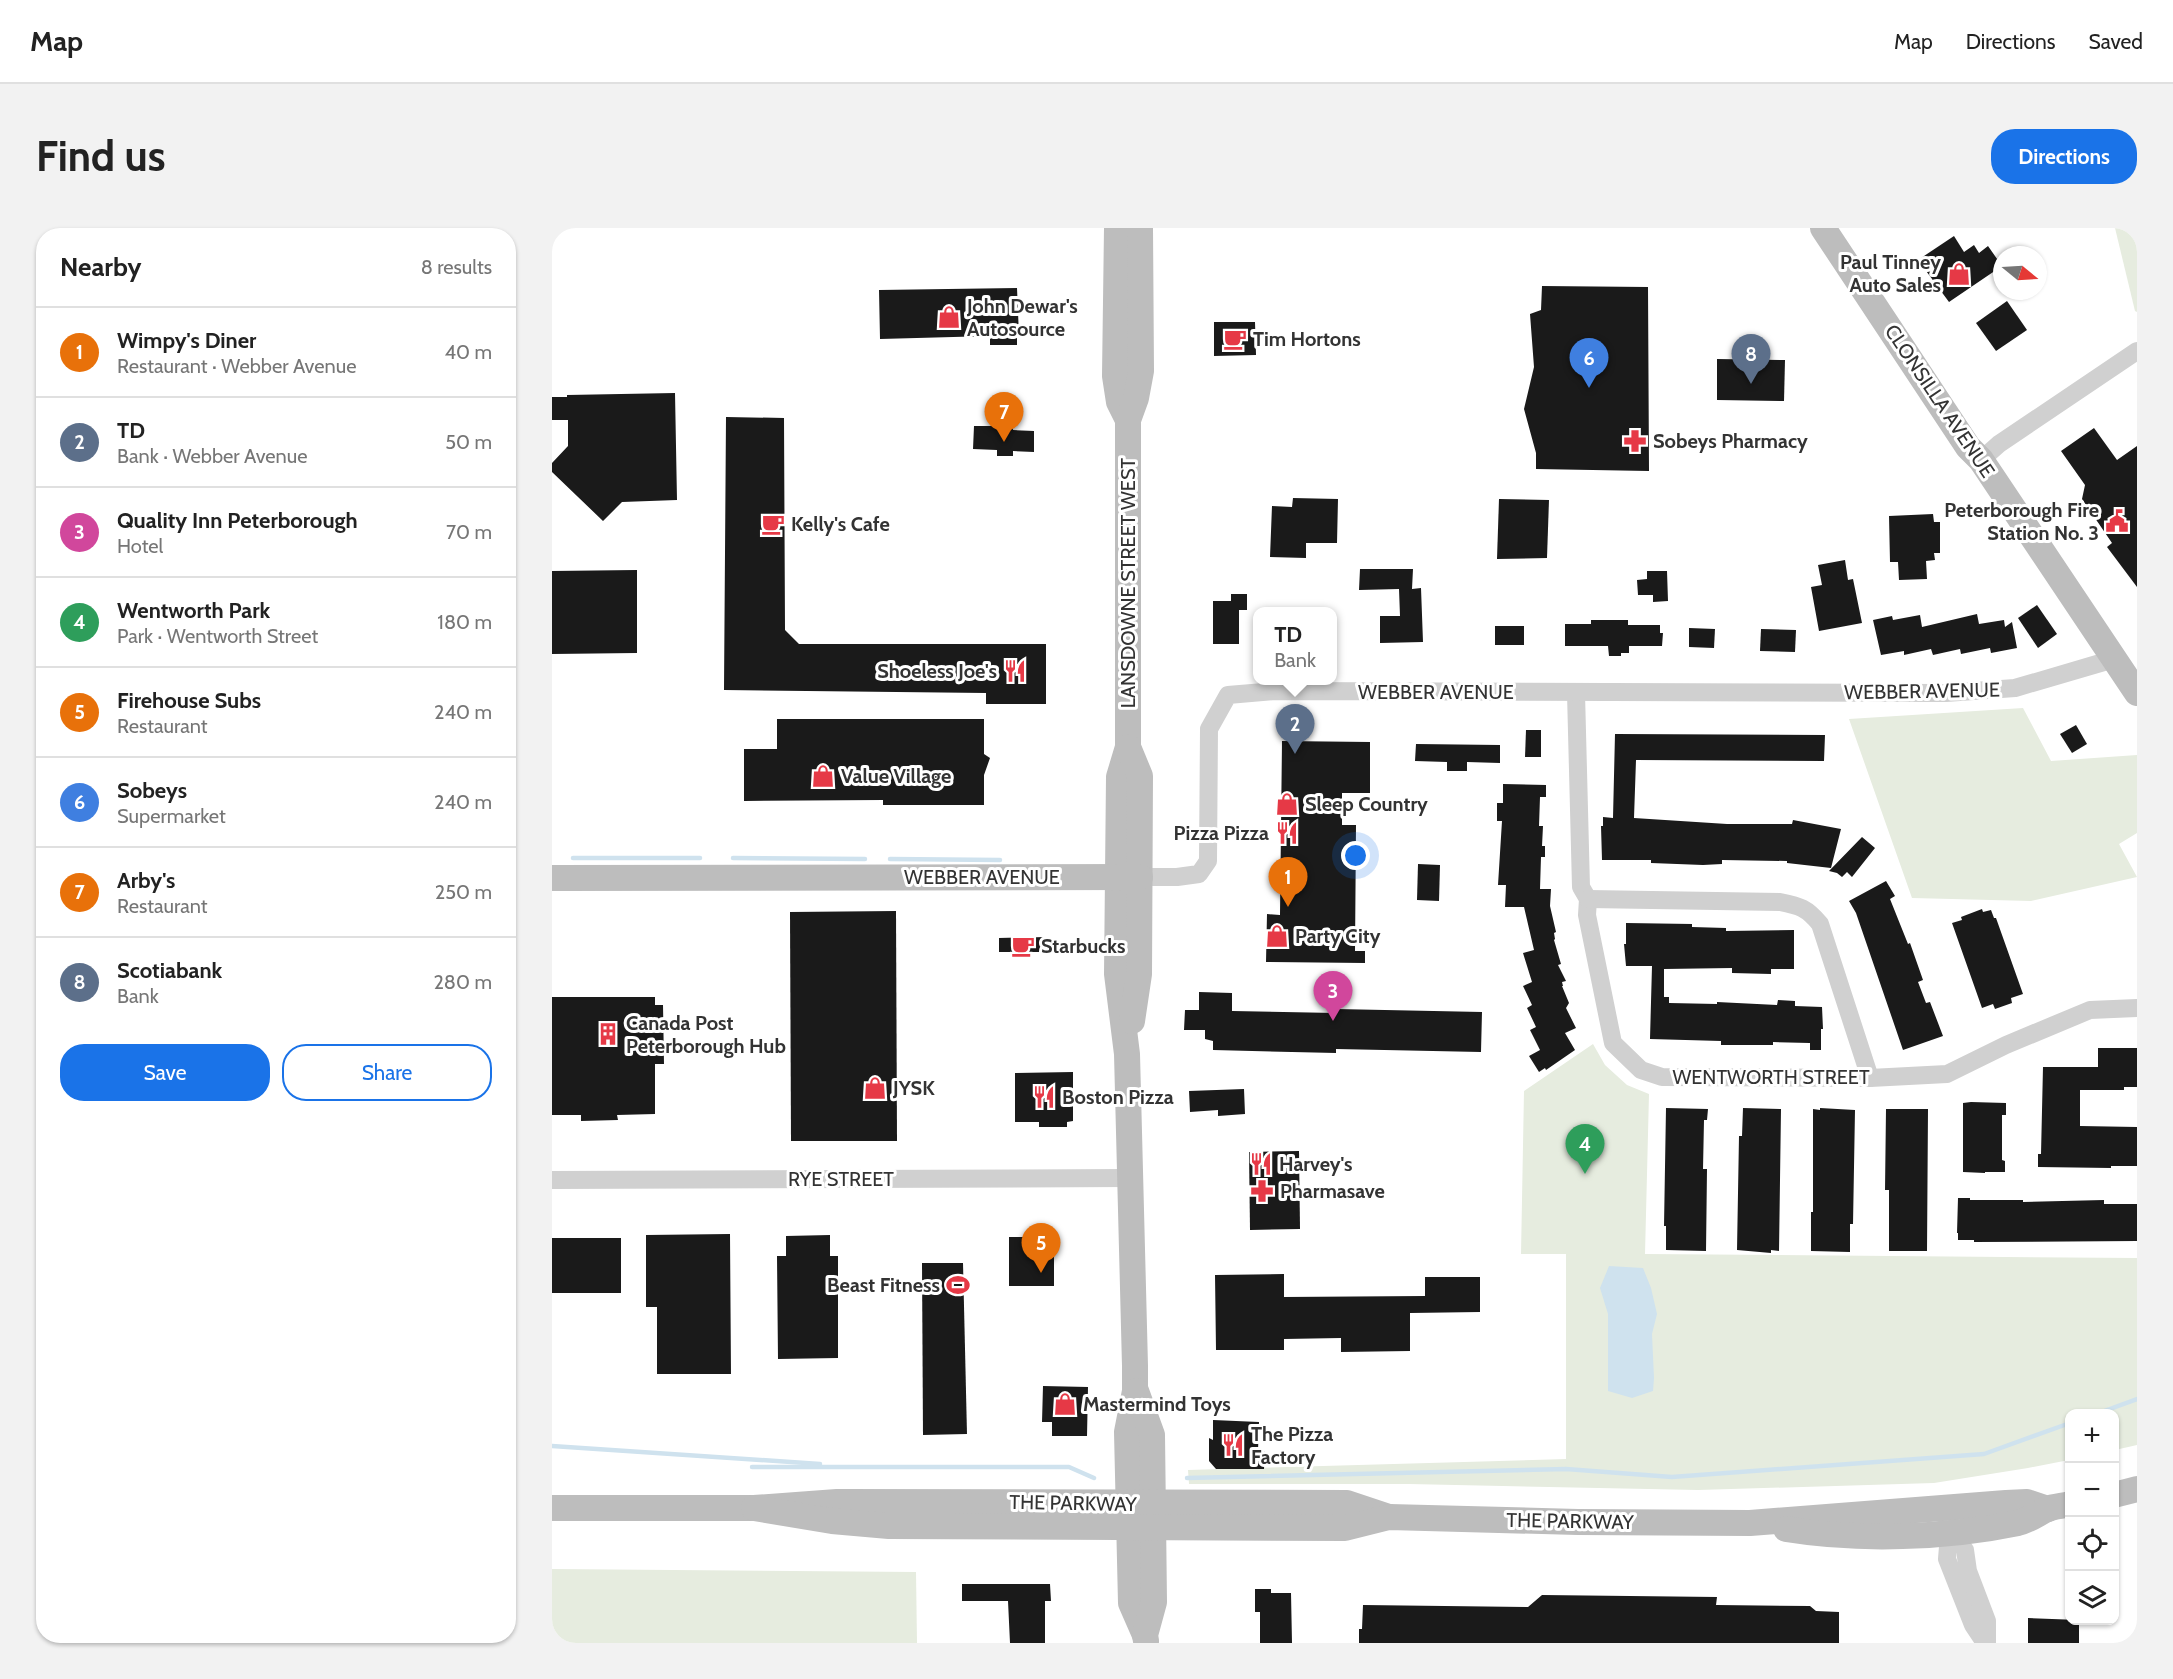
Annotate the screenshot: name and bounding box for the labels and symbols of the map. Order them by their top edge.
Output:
north arrow [1993,246,2047,300]
place label: Paul Tinney Auto Sales [1840,250,1941,297]
shop icon: Paul Tinney Auto Sales [1946,261,1972,287]
place label: John Dewar's Autosource [966,294,1078,341]
shop icon: John Dewar's Autosource [936,304,962,330]
street label: CLONSILLA AVENUE [1880,320,2000,482]
cafe icon: Tim Hortons [1222,326,1248,352]
place label: Tim Hortons [1253,327,1361,351]
pin: 8 [1732,334,1770,384]
pin: 6 [1570,338,1608,388]
pin: 7 [984,392,1024,442]
pharmacy icon: Sobeys Pharmacy [1622,428,1648,454]
place label: Sobeys Pharmacy [1653,429,1808,453]
street label: LANSDOWNE STREET WEST [1116,457,1140,708]
place label: Peterborough Fire Station No. 3 [1944,498,2099,545]
public building icon: Peterborough Fire Station No. 3 [2104,508,2130,534]
cafe icon: Kelly's Cafe [760,511,786,537]
place label: Kelly's Cafe [791,512,890,536]
restaurant icon: Shoeless Joe's [1002,658,1028,684]
place label: Shoeless Joe's [877,659,997,683]
street label: WEBBER AVENUE [1844,678,2000,704]
street label: WEBBER AVENUE [1358,680,1514,704]
pin: 2 [1276,704,1314,754]
shop icon: Value Village [810,763,836,789]
place label: Value Village [841,764,951,788]
shop icon: Sleep Country [1274,791,1300,817]
place label: Sleep Country [1305,792,1428,816]
restaurant icon: Pizza Pizza [1274,820,1300,846]
place label: Pizza Pizza [1174,821,1269,845]
your location [1341,841,1370,870]
pin: 1 [1268,858,1308,907]
street label: WEBBER AVENUE [904,865,1060,889]
shop icon: Party City [1264,923,1290,949]
place label: Party City [1295,924,1381,948]
cafe icon: Starbucks [1010,933,1036,959]
place label: Starbucks [1041,934,1126,958]
pin: 3 [1314,972,1352,1021]
place label: Canada Post Peterborough Hub [626,1011,786,1058]
building icon: Canada Post Peterborough Hub [595,1021,621,1047]
street label: WENTWORTH STREET [1672,1065,1870,1089]
shop icon: JYSK [862,1075,888,1101]
place label: JYSK [892,1076,935,1100]
restaurant icon: Boston Pizza [1031,1084,1057,1110]
place label: Boston Pizza [1062,1085,1174,1109]
pin: 4 [1566,1124,1604,1174]
restaurant icon: Harvey's [1248,1151,1274,1177]
place label: Harvey's [1279,1152,1353,1176]
street label: RYE STREET [788,1167,894,1191]
pharmacy icon: Pharmasave [1249,1178,1275,1204]
place label: Pharmasave [1280,1179,1385,1203]
pin: 5 [1022,1224,1060,1273]
sports icon: Beast Fitness [945,1272,971,1298]
place label: Beast Fitness [827,1273,940,1297]
shop icon: Mastermind Toys [1052,1391,1078,1417]
place label: Mastermind Toys [1083,1392,1231,1416]
place label: The Pizza Factory [1251,1422,1333,1469]
restaurant icon: The Pizza Factory [1220,1432,1246,1458]
street label: THE PARKWAY [1009,1490,1137,1516]
street label: THE PARKWAY [1506,1508,1634,1534]

